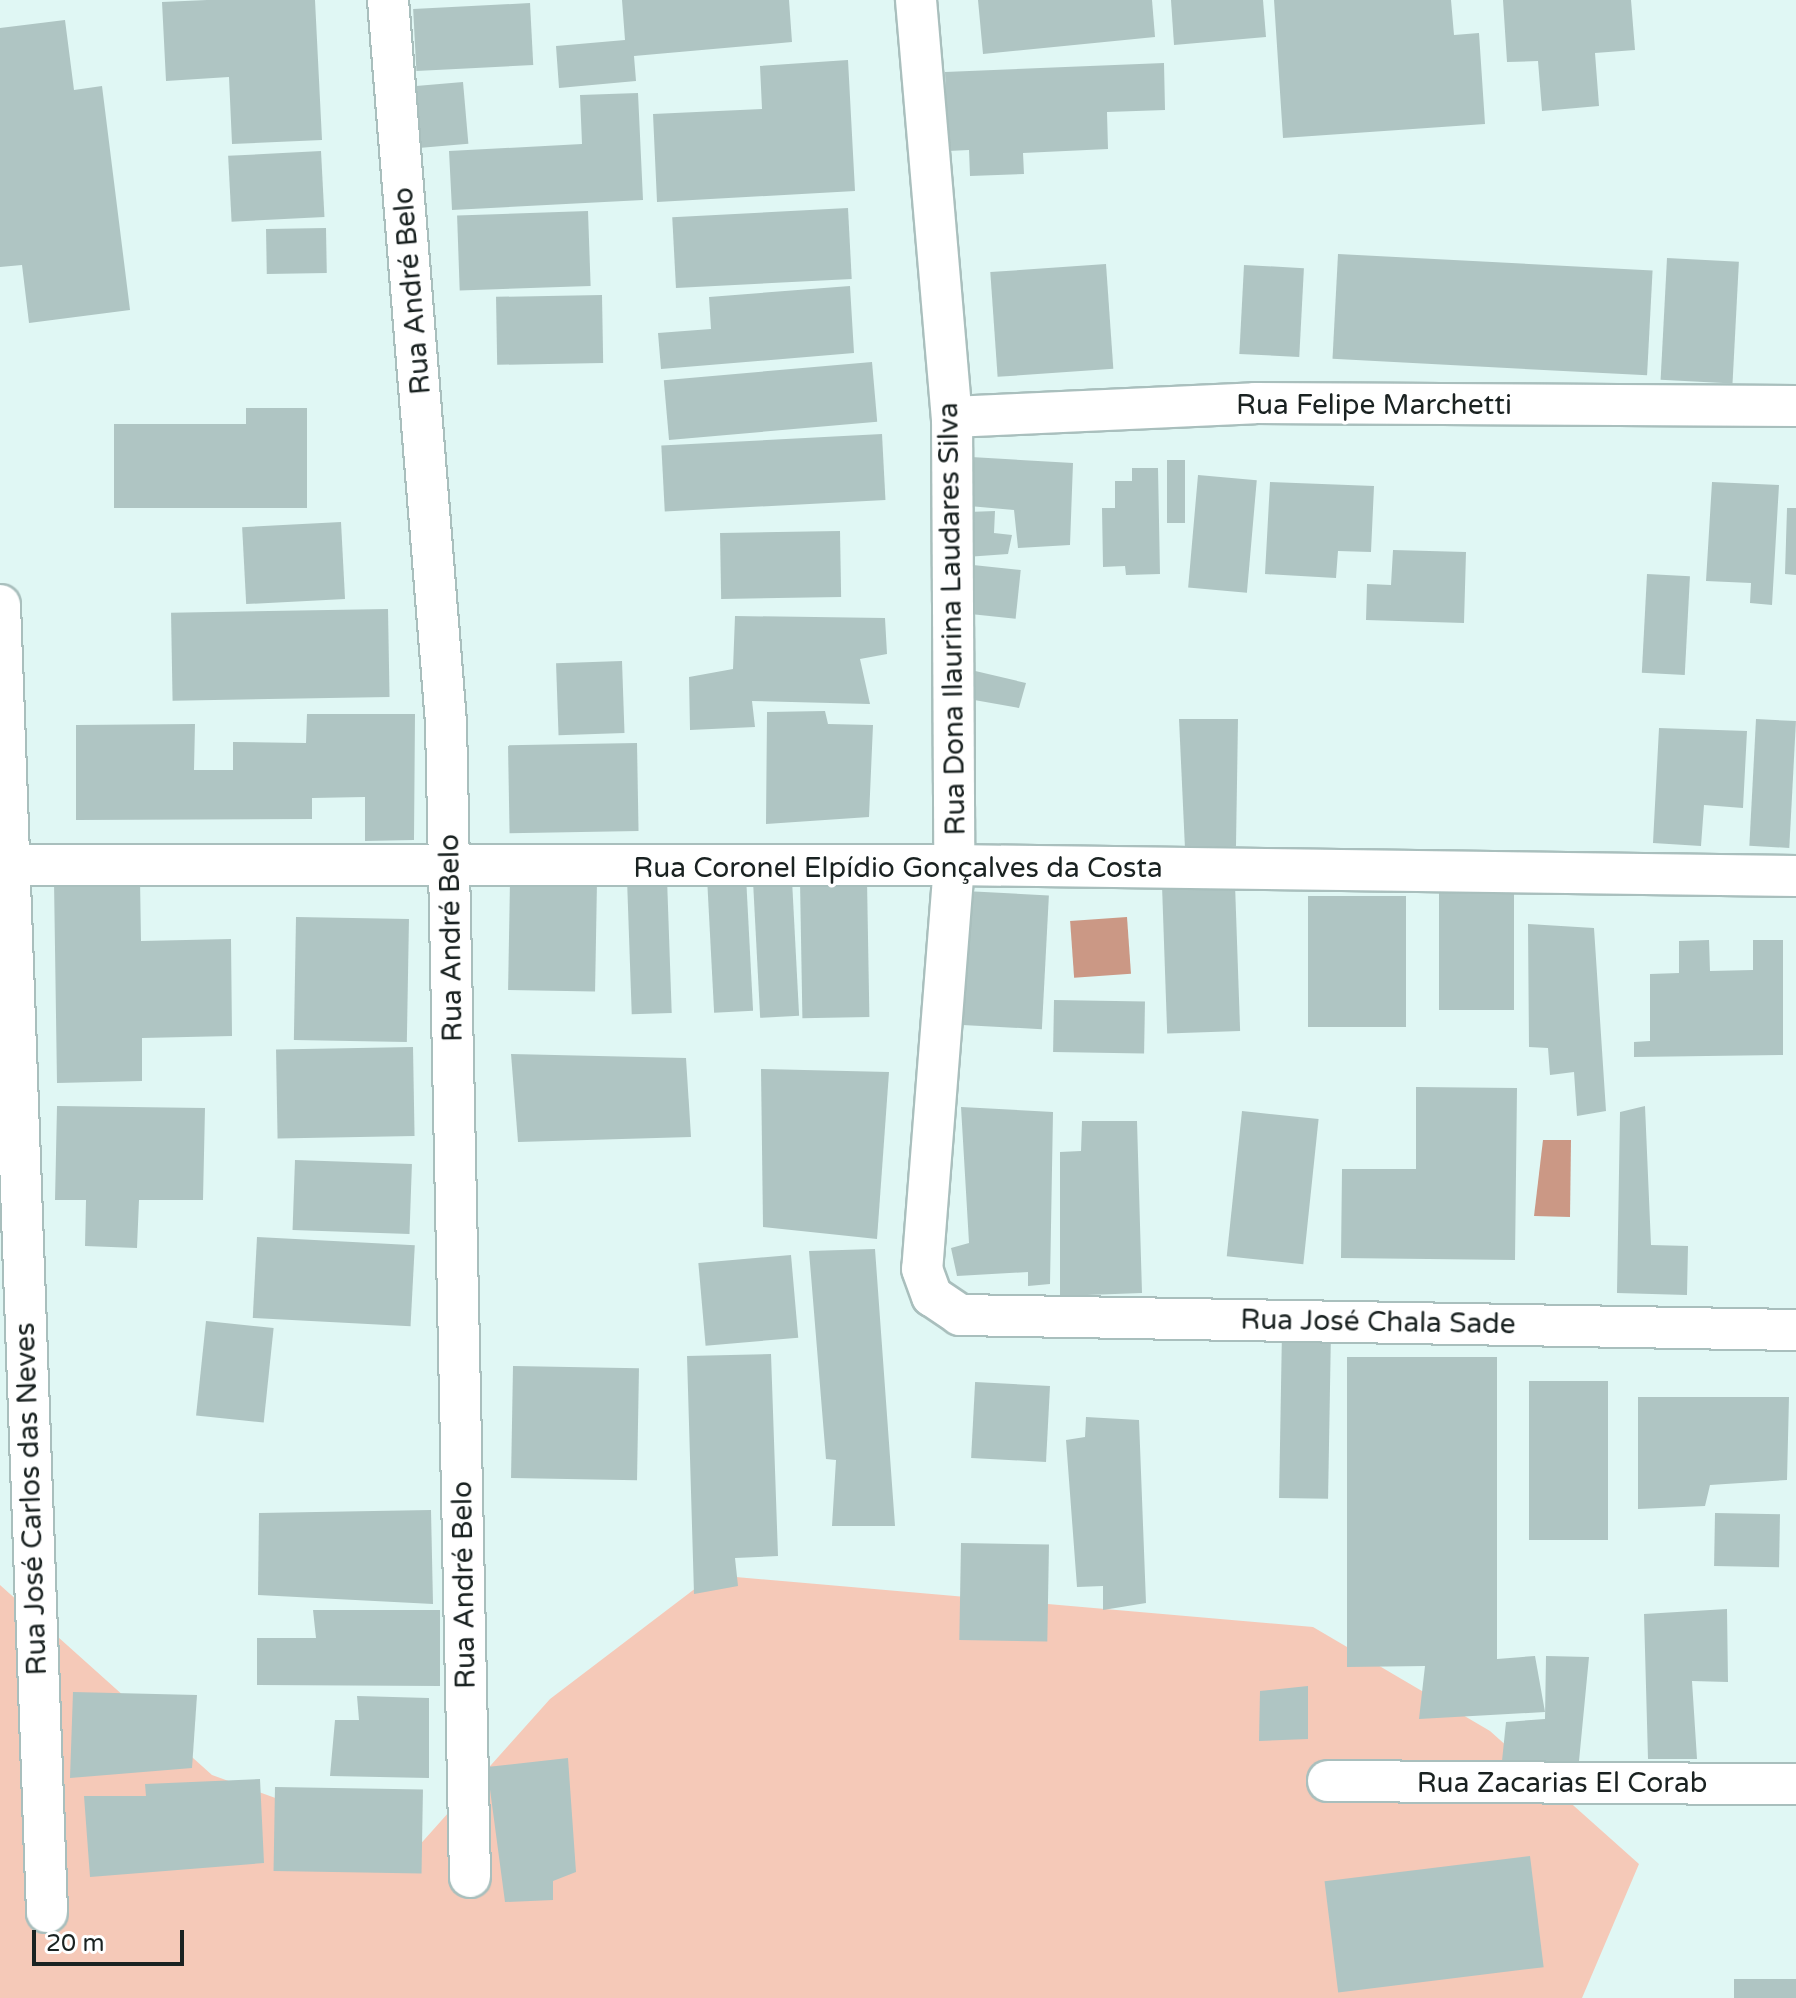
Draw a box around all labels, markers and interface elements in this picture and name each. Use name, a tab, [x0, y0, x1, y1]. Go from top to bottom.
street label: Rua André Belo	[386, 186, 438, 396]
street label: Rua Felipe Marchetti	[1236, 388, 1512, 422]
street label: Rua Dona Ilaurina Laudares Silva	[931, 402, 973, 836]
street label: Rua André Belo	[432, 834, 470, 1042]
street label: Rua Coronel Elpídio Gonçalves da Costa	[633, 851, 1163, 885]
street label: Rua José Chala Sade	[1240, 1303, 1516, 1341]
street label: Rua José Carlos das Neves	[8, 1322, 54, 1676]
street label: Rua André Belo	[445, 1481, 483, 1689]
street label: Rua Zacarias El Corab	[1417, 1766, 1707, 1800]
scale bar	[36, 1914, 188, 1964]
text: 20 m	[46, 1929, 104, 1958]

